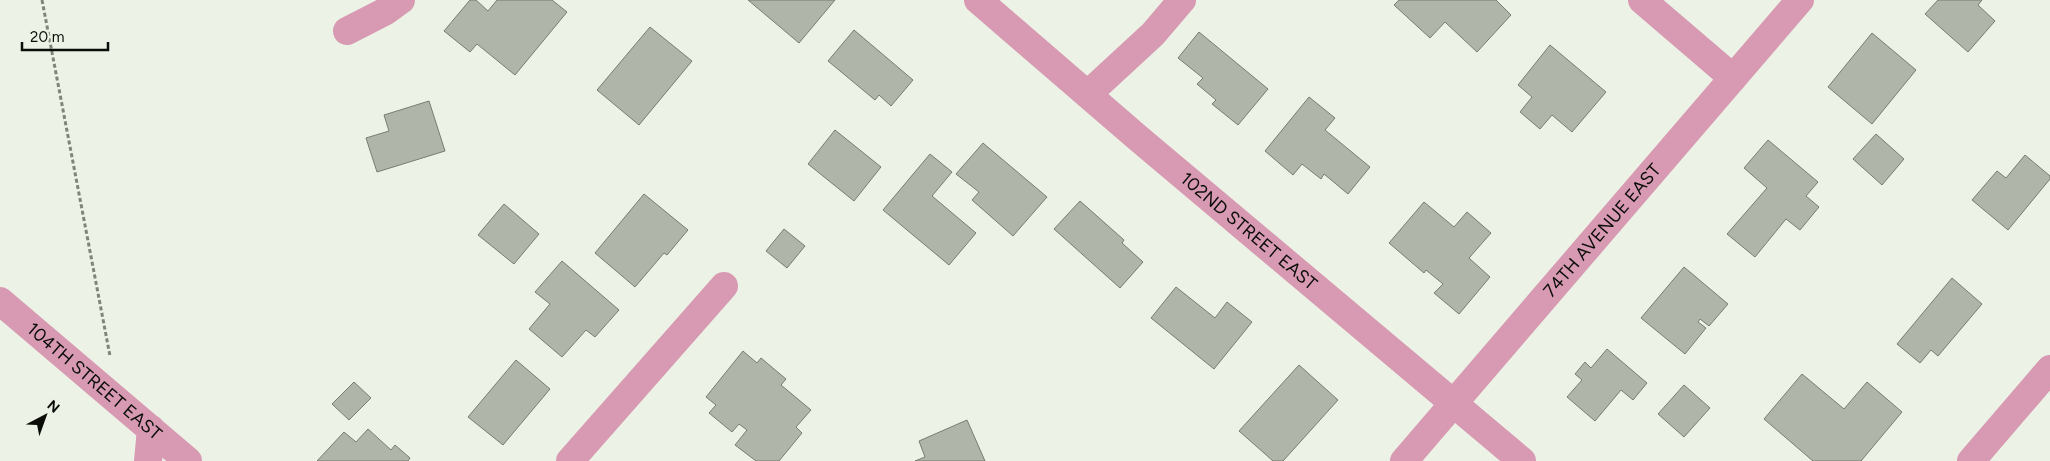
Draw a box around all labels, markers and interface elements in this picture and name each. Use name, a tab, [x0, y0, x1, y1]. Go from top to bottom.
scale bar	[22, 20, 109, 52]
text: 20 m	[30, 28, 64, 46]
street label: 74TH AVENUE EAST	[1539, 159, 1666, 302]
street label: 102ND STREET EAST	[1176, 167, 1322, 295]
street label: 104TH STREET EAST	[23, 318, 166, 445]
north arrow	[20, 391, 70, 441]
text: N	[44, 397, 63, 417]

